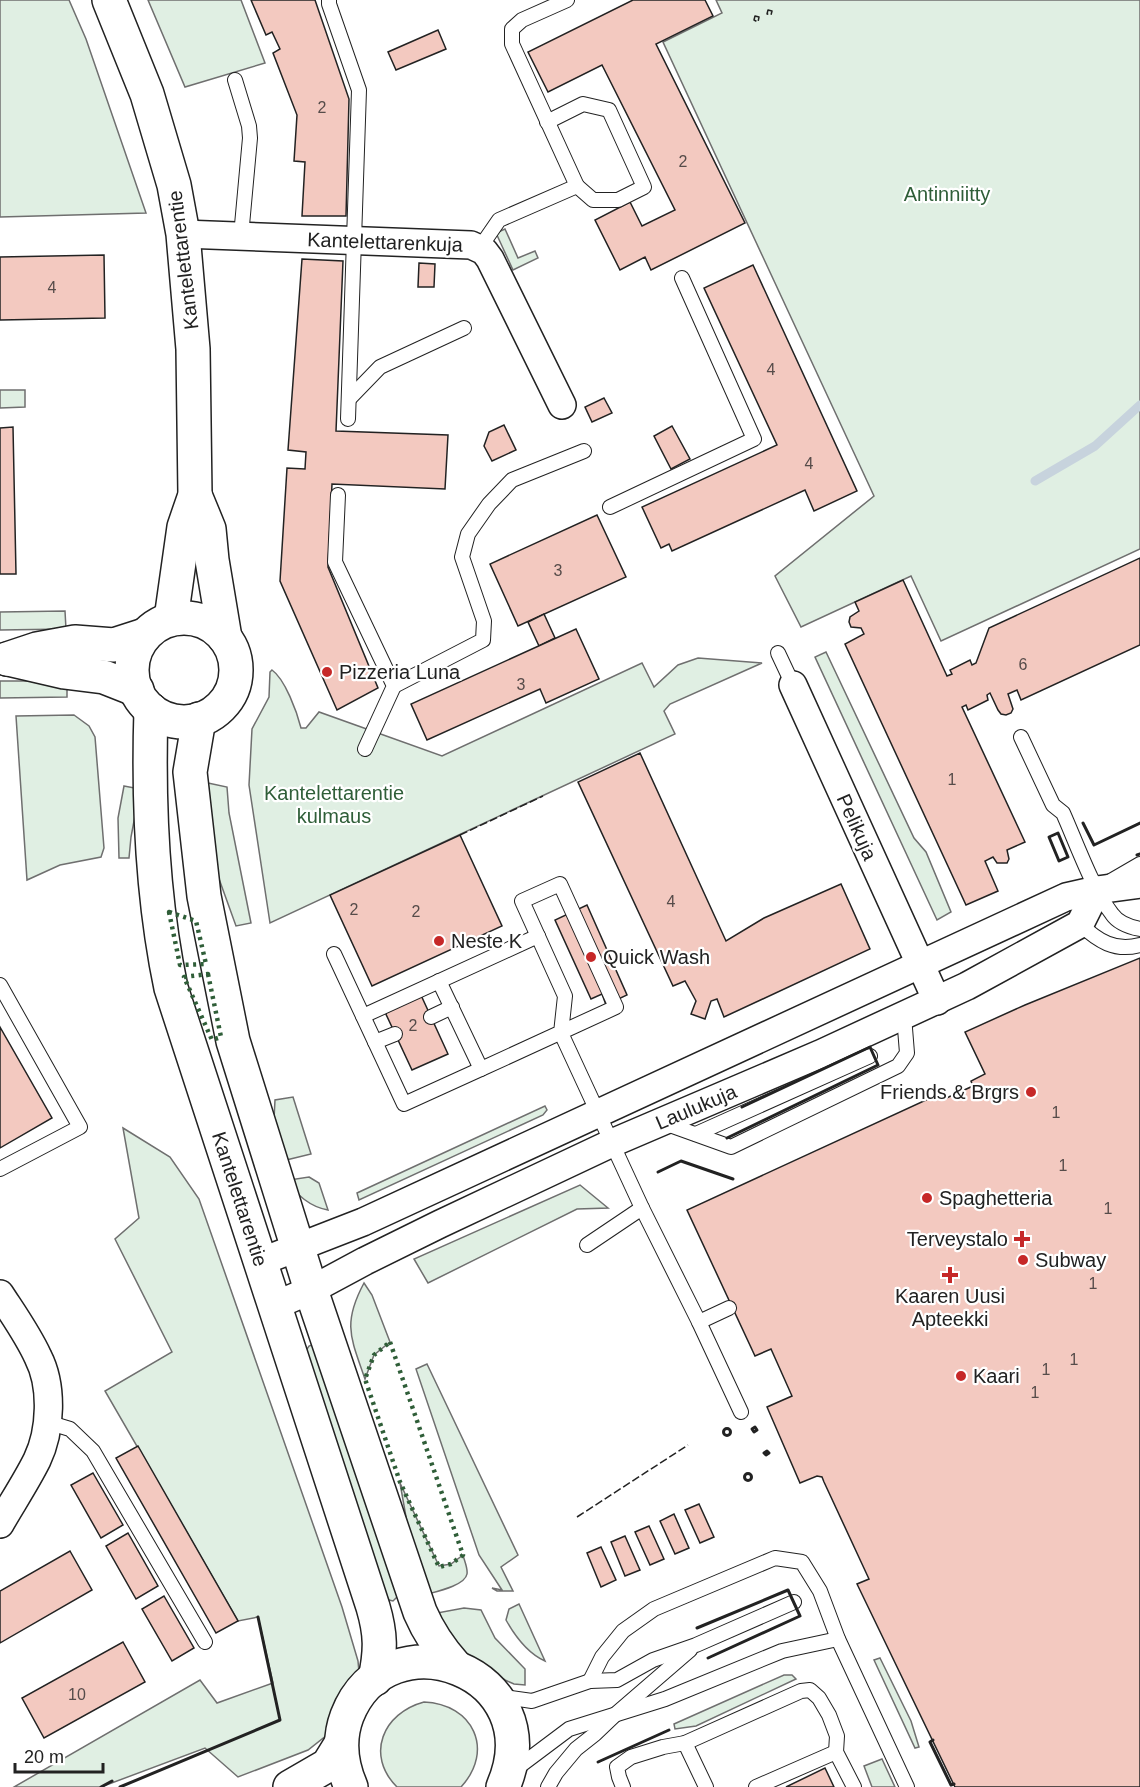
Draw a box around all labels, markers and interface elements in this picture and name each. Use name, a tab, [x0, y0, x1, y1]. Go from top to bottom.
house number: 2	[318, 99, 327, 116]
house number: 2	[679, 153, 688, 170]
park label: Antinniitty	[904, 183, 990, 205]
street label: Kantelettarentie	[164, 189, 202, 331]
street label: Kantelettarenkuja	[307, 228, 464, 256]
house number: 4	[48, 279, 57, 296]
house number: 4	[767, 361, 776, 378]
house number: 4	[805, 455, 814, 472]
house number: 3	[554, 562, 563, 579]
house number: 6	[1019, 656, 1028, 673]
place label: Pizzeria Luna	[339, 661, 461, 683]
marker: Pizzeria Luna	[320, 665, 334, 679]
house number: 3	[517, 676, 526, 693]
house number: 1	[948, 771, 957, 788]
park label: Kantelettarentie kulmaus	[264, 782, 404, 827]
street label: Pelikuja	[833, 791, 882, 864]
house number: 4	[667, 893, 676, 910]
house number: 2	[350, 901, 359, 918]
house number: 2	[412, 903, 421, 920]
place label: Neste K	[451, 930, 523, 952]
marker: Neste K	[432, 934, 446, 948]
place label: Quick Wash	[603, 946, 710, 968]
marker: Quick Wash	[584, 950, 598, 964]
house number: 2	[409, 1017, 418, 1034]
street label: Laulukuja	[652, 1080, 741, 1134]
place label: Friends & Brgrs	[880, 1081, 1019, 1103]
marker: Friends & Brgrs	[1024, 1085, 1038, 1099]
house number: 1	[1052, 1104, 1061, 1121]
street label: Kantelettarentie	[208, 1129, 272, 1269]
house number: 1	[1059, 1157, 1068, 1174]
place label: Spaghetteria	[939, 1187, 1053, 1209]
marker: Spaghetteria	[920, 1191, 934, 1205]
house number: 1	[1104, 1200, 1113, 1217]
place label: Terveystalo	[907, 1228, 1008, 1250]
marker: Terveystalo	[1013, 1230, 1031, 1248]
place label: Subway	[1035, 1249, 1106, 1271]
marker: Subway	[1016, 1253, 1030, 1267]
marker: Kaaren Uusi Apteekki	[943, 1268, 957, 1282]
house number: 1	[1089, 1275, 1098, 1292]
place label: Kaaren Uusi Apteekki	[895, 1285, 1005, 1330]
house number: 1	[1070, 1351, 1079, 1368]
house number: 1	[1042, 1361, 1051, 1378]
place label: Kaari	[973, 1365, 1020, 1387]
marker: Kaari	[954, 1369, 968, 1383]
house number: 1	[1031, 1384, 1040, 1401]
house number: 10	[68, 1686, 86, 1703]
scale bar	[15, 1736, 104, 1774]
text: 20 m	[24, 1747, 64, 1767]

